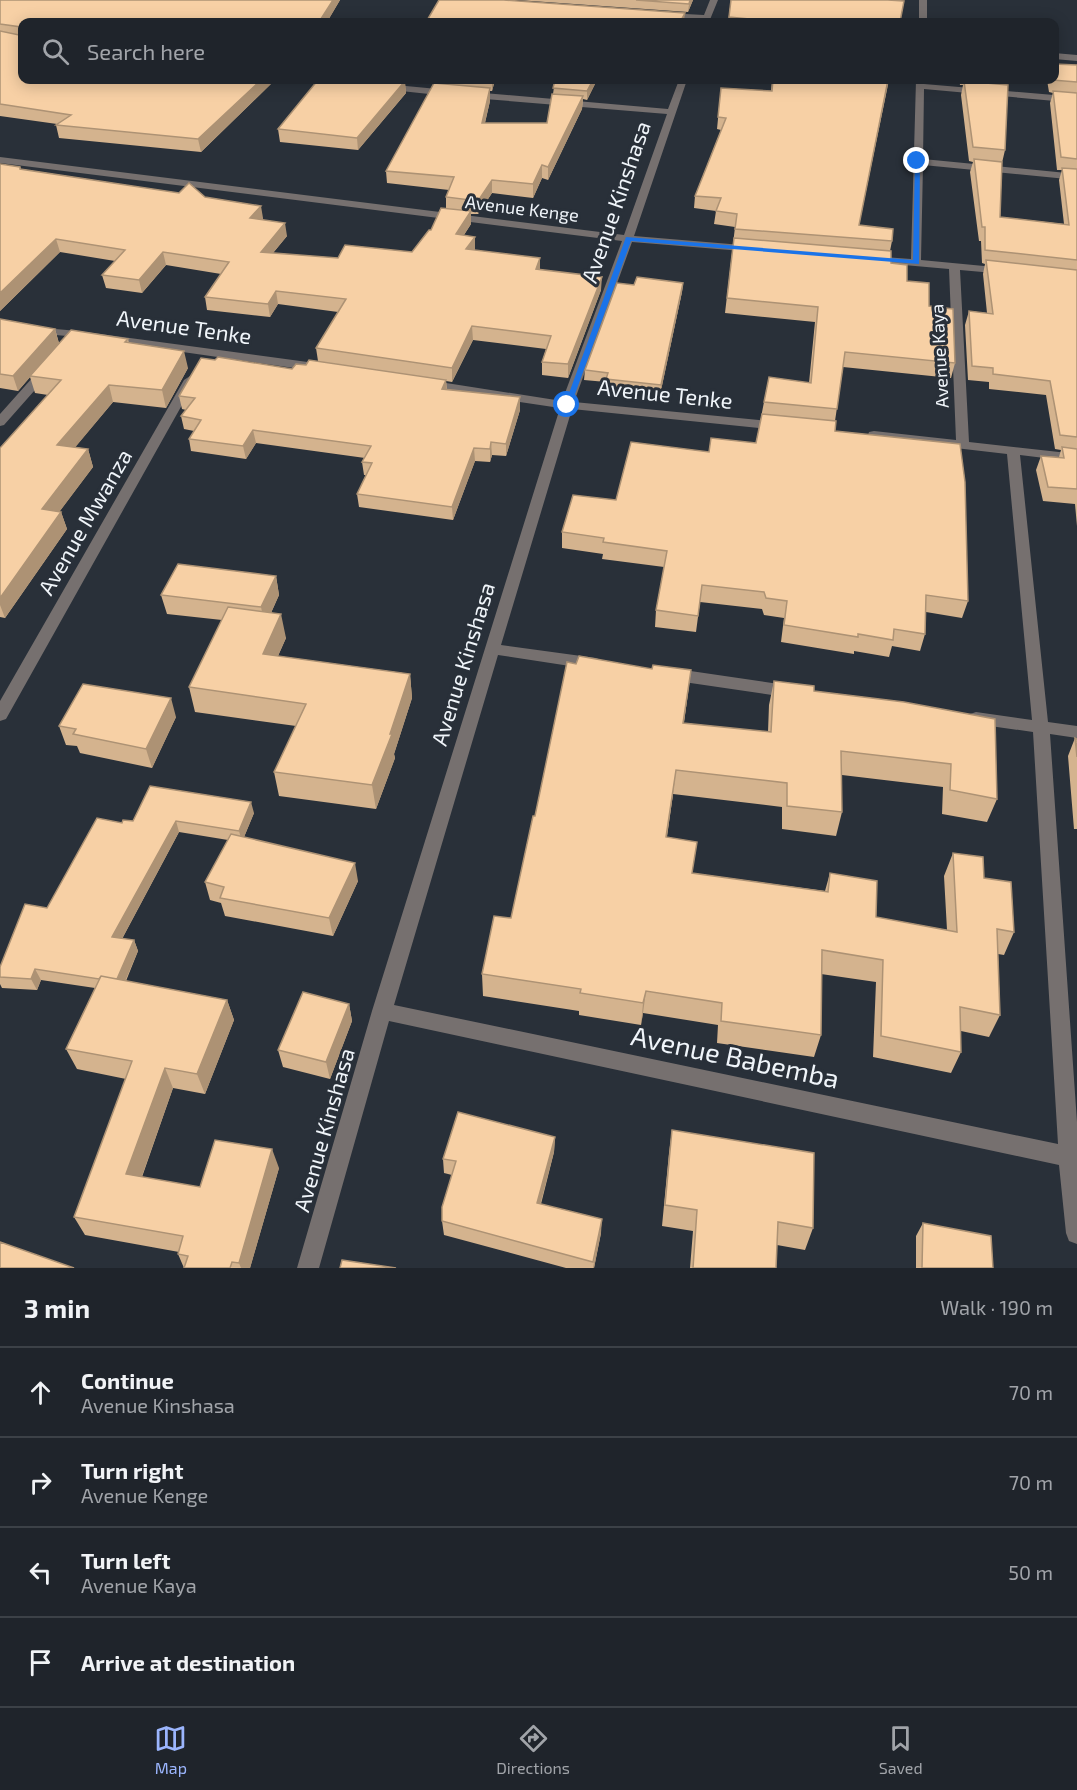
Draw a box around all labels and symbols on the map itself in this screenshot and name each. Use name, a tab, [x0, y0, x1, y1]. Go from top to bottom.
street label: Avenue Kinshasa	[575, 117, 655, 286]
route end	[903, 147, 929, 173]
street label: Avenue Kenge	[464, 190, 580, 226]
street label: Avenue Kaya	[925, 303, 953, 409]
street label: Avenue Tenke	[115, 304, 253, 348]
street label: Avenue Tenke	[596, 373, 734, 413]
route start	[553, 391, 579, 417]
street label: Avenue Mwanza	[32, 444, 136, 599]
street label: Avenue Kinshasa	[425, 579, 499, 748]
street label: Avenue Babemba	[628, 1018, 842, 1094]
street label: Avenue Kinshasa	[287, 1045, 359, 1215]

